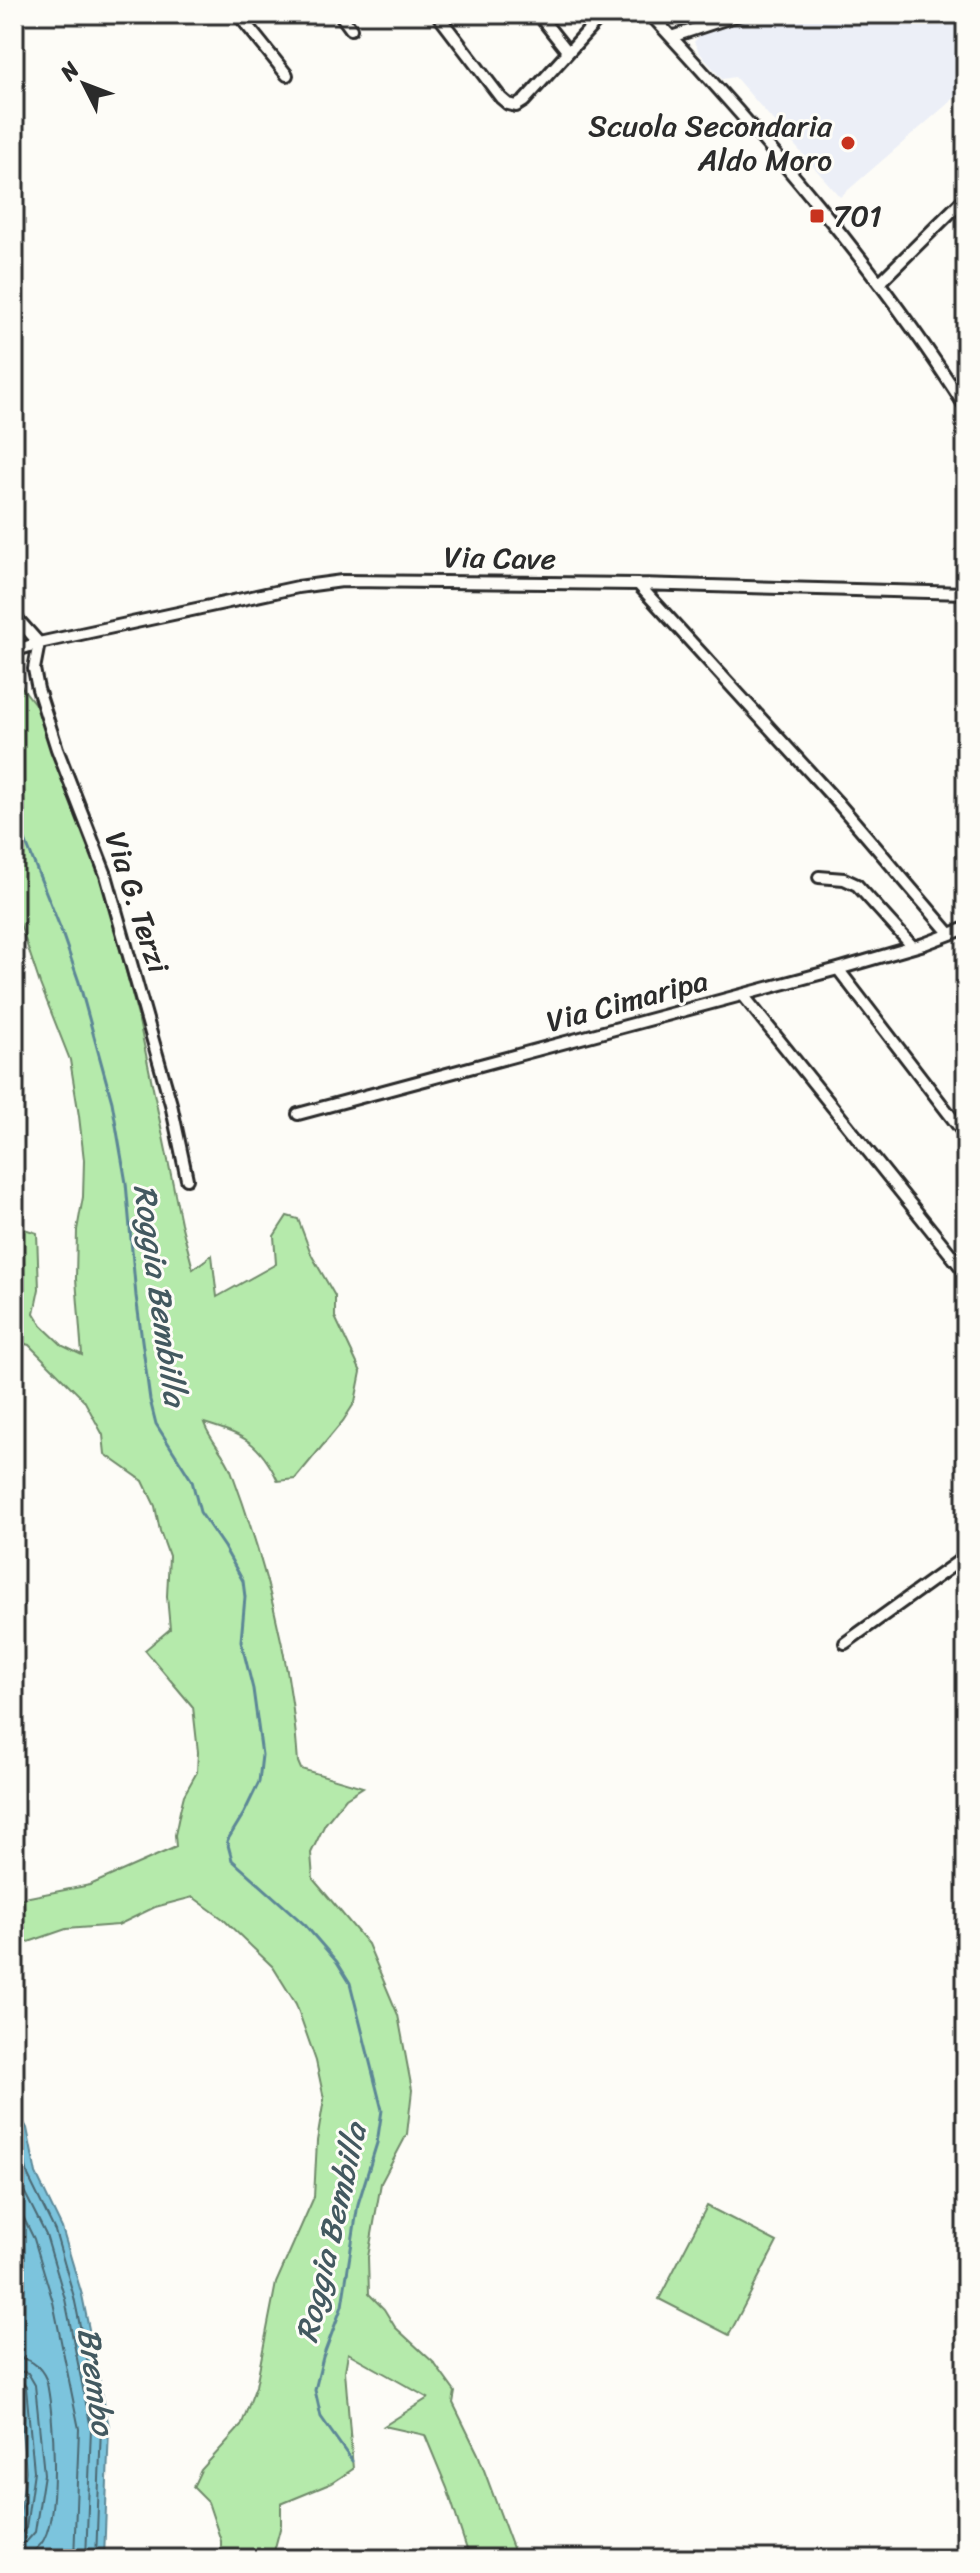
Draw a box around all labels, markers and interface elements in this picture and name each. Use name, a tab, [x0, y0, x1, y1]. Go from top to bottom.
north arrow	[44, 44, 124, 124]
text: N	[49, 52, 90, 90]
place label: Scuola Secondaria Aldo Moro	[588, 99, 833, 187]
marker: Scuola Secondaria Aldo Moro	[839, 134, 857, 152]
place label: 701	[833, 189, 882, 243]
marker: 701	[808, 207, 826, 225]
street label: Via Cave	[443, 530, 557, 586]
street label: Via G. Terzi	[89, 824, 186, 981]
street label: Via Cimaripa	[540, 953, 714, 1049]
water label: Roggia Bembilla	[116, 1181, 204, 1412]
water label: Roggia Bembilla	[278, 2115, 385, 2348]
water label: Brembo	[60, 2324, 132, 2440]

